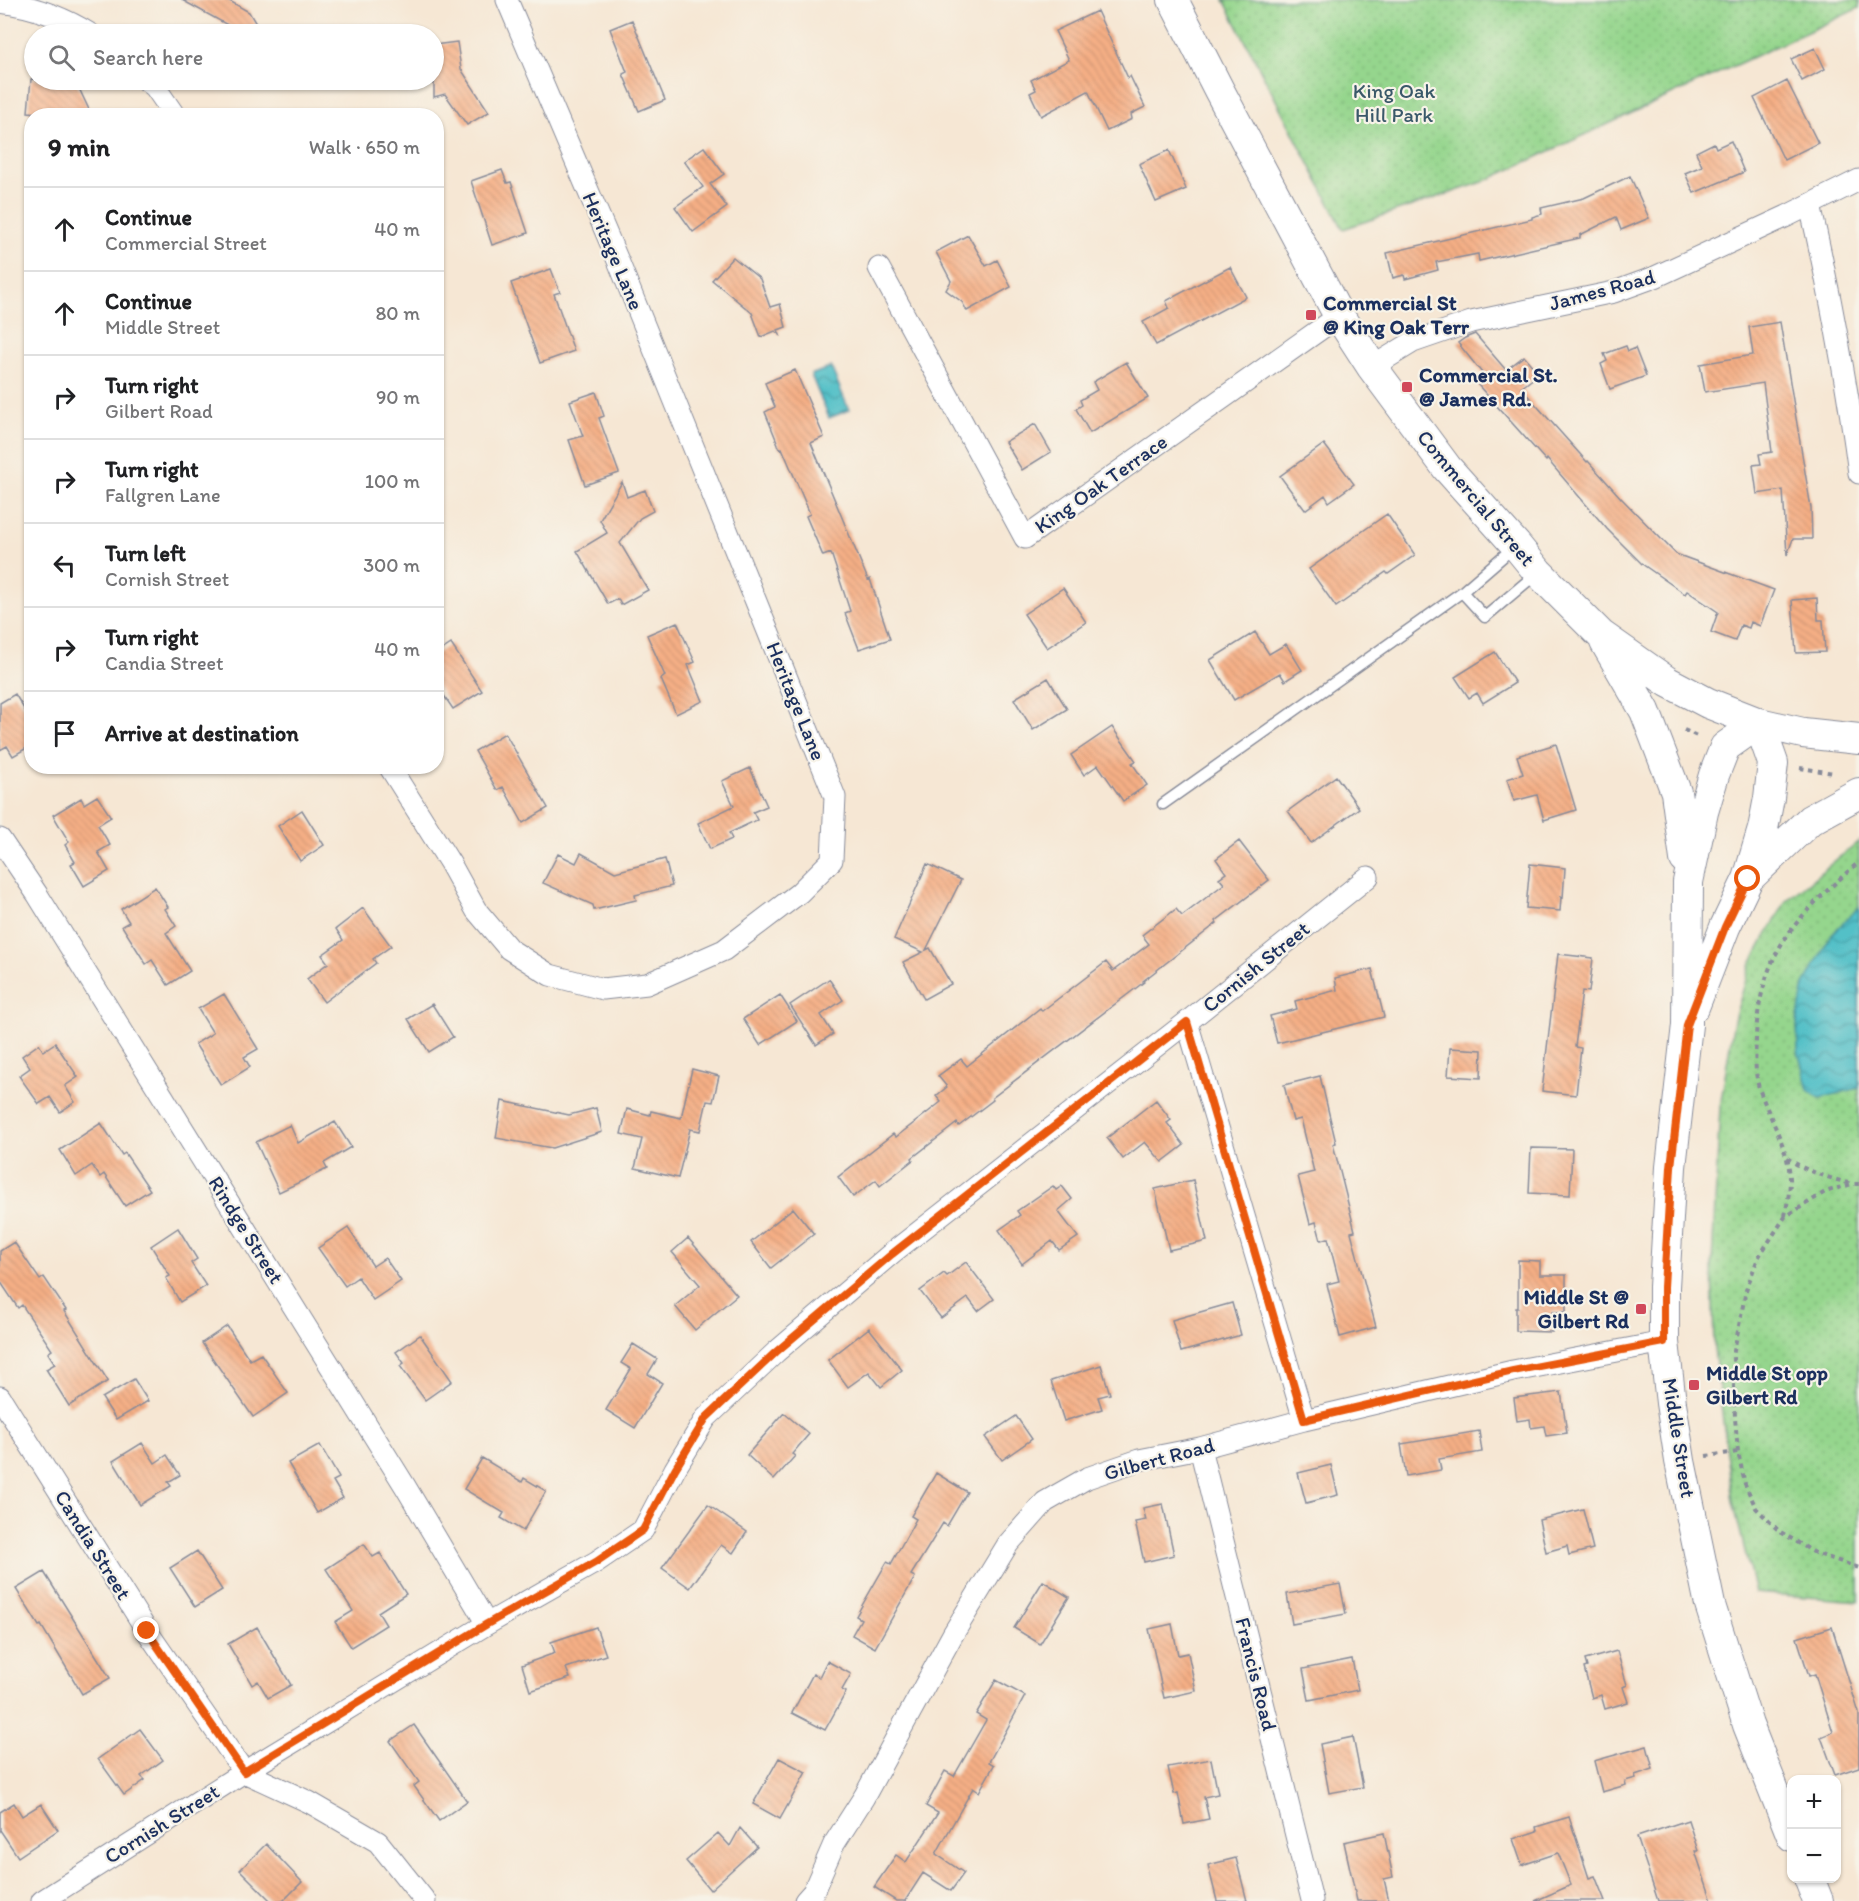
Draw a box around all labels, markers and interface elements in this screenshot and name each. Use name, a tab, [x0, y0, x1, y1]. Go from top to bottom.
search box	[24, 24, 444, 90]
icon: search	[45, 41, 78, 74]
text: Search here	[93, 44, 203, 71]
park label: King Oak Hill Park	[1353, 78, 1435, 127]
text: 9 min	[48, 131, 110, 163]
text: Walk · 650 m	[309, 135, 420, 159]
street label: Heritage Lane	[577, 188, 649, 313]
text: Continue	[105, 204, 192, 231]
icon: ahead	[48, 213, 81, 246]
text: 40 m	[374, 217, 420, 241]
text: Commercial Street	[105, 231, 267, 255]
street label: James Road	[1546, 263, 1658, 316]
text: Continue	[105, 288, 192, 315]
place label: Commercial St @ King Oak Terr	[1323, 290, 1470, 340]
icon: ahead	[48, 297, 81, 330]
text: 80 m	[375, 301, 420, 325]
marker: Commercial St @ King Oak Terr	[1304, 308, 1318, 322]
text: Middle Street	[105, 315, 220, 339]
place label: Commercial St. @ James Rd.	[1419, 362, 1558, 411]
text: Turn right	[105, 372, 199, 399]
marker: Commercial St. @ James Rd.	[1400, 380, 1414, 394]
icon: right	[48, 381, 81, 414]
text: 90 m	[376, 385, 420, 409]
text: Gilbert Road	[105, 399, 213, 423]
street label: Commercial Street	[1412, 425, 1541, 571]
street label: King Oak Terrace	[1030, 429, 1172, 539]
text: Turn right	[105, 456, 199, 483]
icon: right	[48, 465, 81, 498]
text: 100 m	[365, 469, 420, 493]
text: Fallgren Lane	[105, 483, 221, 507]
text: Turn left	[105, 540, 186, 567]
icon: left	[48, 549, 81, 582]
text: 300 m	[363, 553, 420, 577]
text: Cornish Street	[105, 567, 229, 591]
text: Turn right	[105, 624, 199, 651]
icon: right	[48, 633, 81, 666]
text: 40 m	[374, 637, 420, 661]
street label: Heritage Lane	[761, 638, 832, 764]
text: Candia Street	[105, 651, 224, 675]
icon: arrive	[48, 717, 81, 750]
text: Arrive at destination	[105, 720, 299, 747]
route start	[1734, 865, 1760, 891]
street label: Cornish Street	[1197, 916, 1314, 1017]
street label: Rindge Street	[203, 1171, 289, 1288]
place label: Middle St @ Gilbert Rd	[1523, 1284, 1630, 1333]
marker: Middle St @ Gilbert Rd	[1634, 1302, 1648, 1316]
place label: Middle St opp Gilbert Rd	[1706, 1360, 1828, 1409]
street label: Middle Street	[1658, 1376, 1701, 1500]
marker: Middle St opp Gilbert Rd	[1687, 1378, 1701, 1392]
street label: Gilbert Road	[1101, 1432, 1217, 1485]
street label: Candia Street	[50, 1485, 137, 1604]
street label: Francis Road	[1230, 1615, 1283, 1733]
route end	[133, 1617, 159, 1643]
map controls	[1787, 1775, 1841, 1883]
button: +	[1787, 1775, 1841, 1829]
street label: Cornish Street	[100, 1778, 224, 1869]
button: −	[1787, 1829, 1841, 1883]

